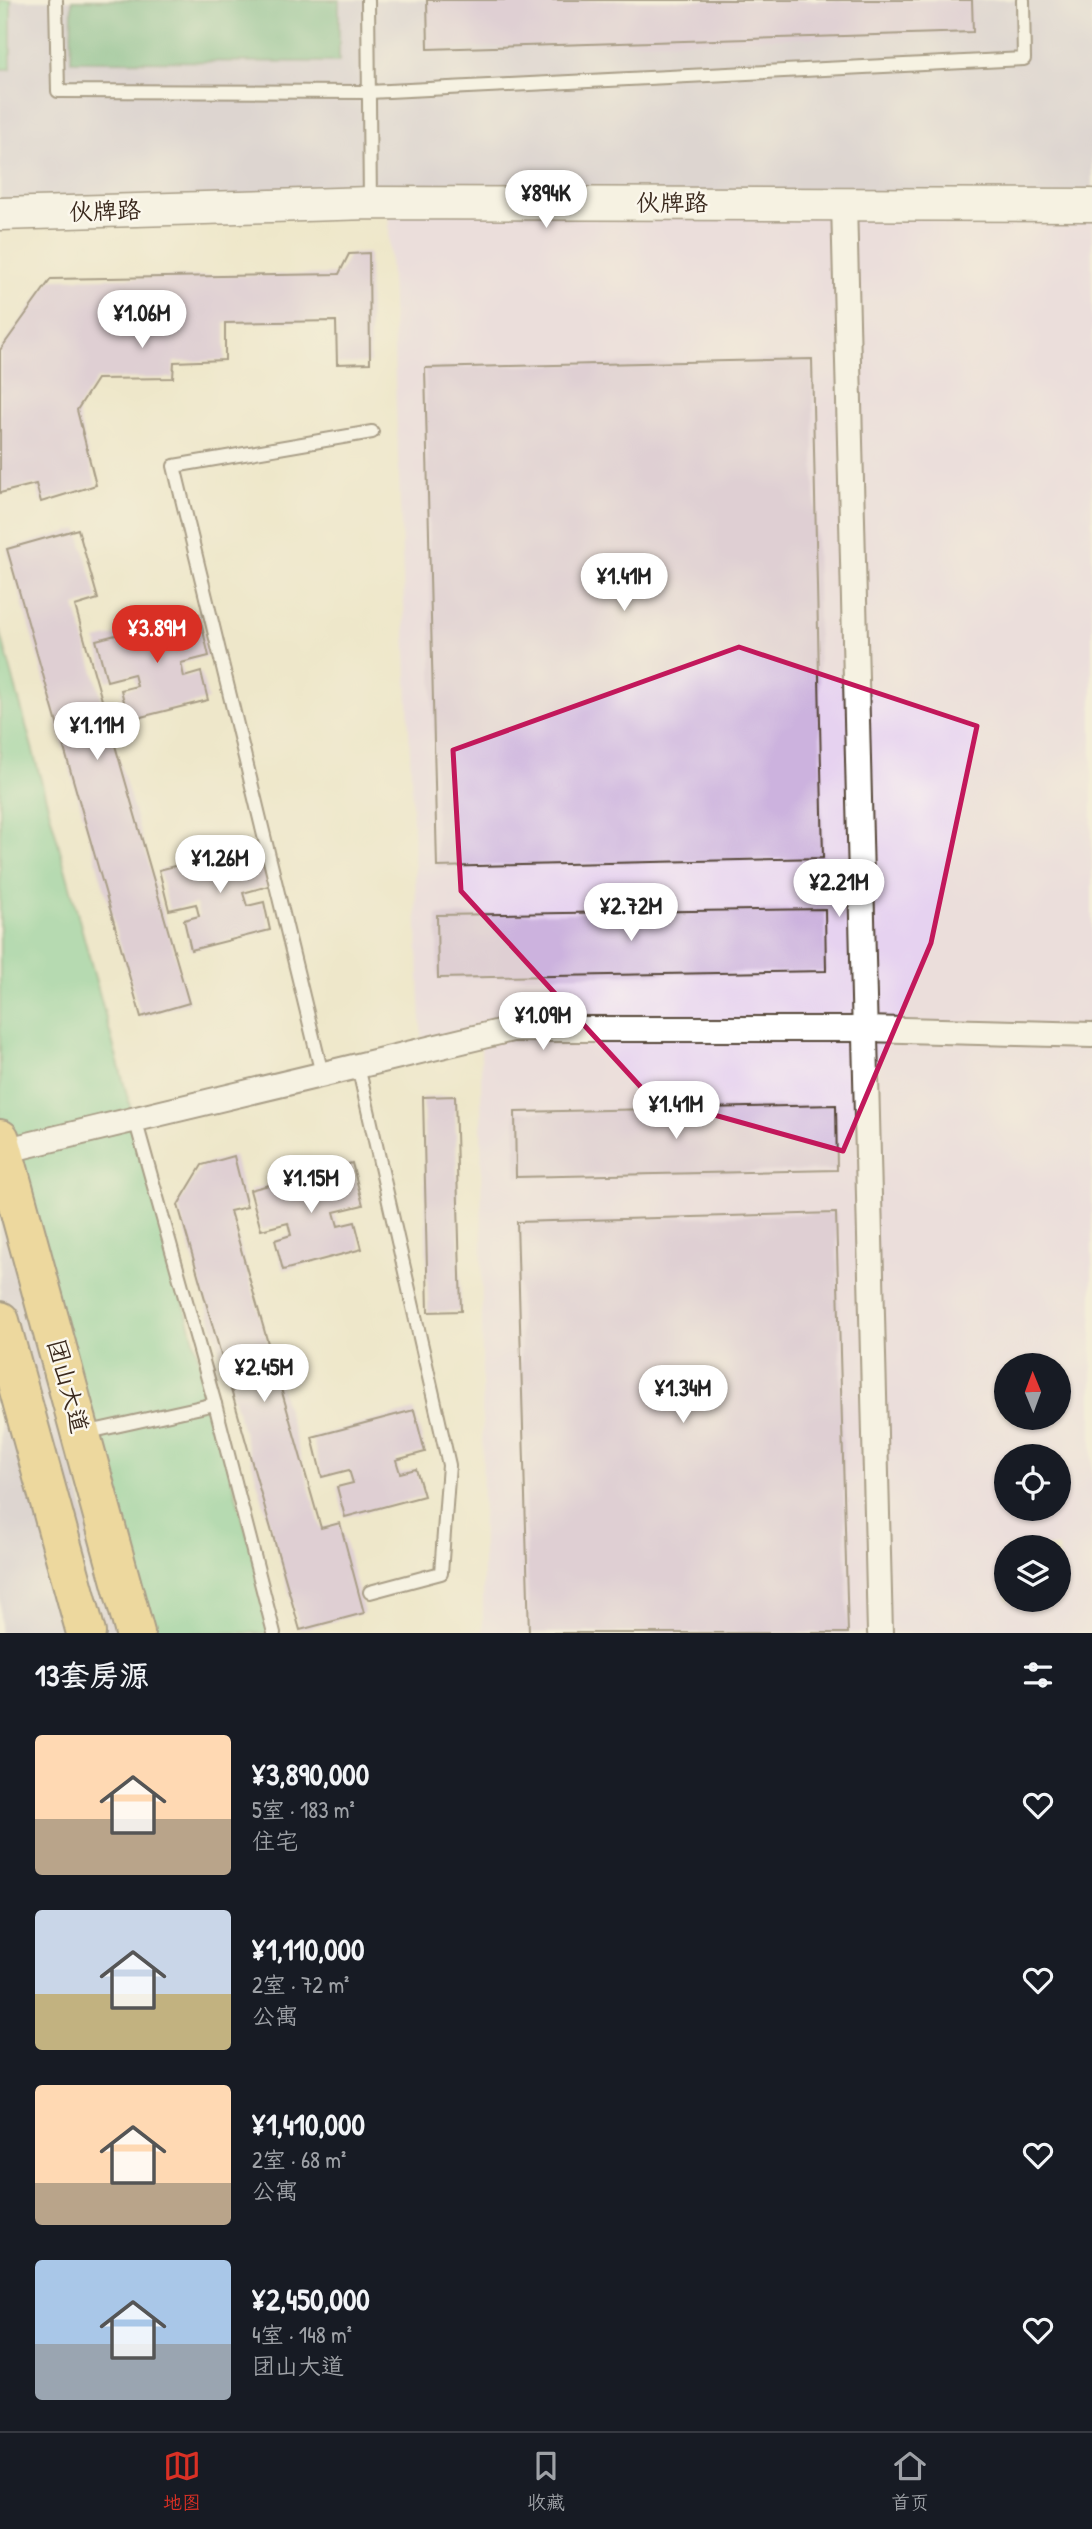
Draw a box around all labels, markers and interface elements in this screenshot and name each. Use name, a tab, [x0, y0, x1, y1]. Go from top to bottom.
pin: ¥894K	[497, 170, 595, 230]
text: ¥894K	[521, 177, 571, 208]
street label: 伙牌路	[636, 186, 708, 218]
street label: 伙牌路	[68, 193, 142, 227]
pin: ¥1.06M	[85, 290, 199, 350]
text: ¥1.06M	[113, 297, 171, 328]
pin: ¥1.41M	[567, 554, 681, 613]
text: ¥1.41M	[597, 560, 651, 591]
pin: ¥3.89M	[100, 606, 214, 665]
text: ¥3.89M	[128, 612, 186, 643]
pin: ¥1.11M	[40, 702, 154, 762]
text: ¥1.11M	[70, 709, 124, 740]
pin: ¥1.26M	[163, 836, 277, 895]
text: ¥1.26M	[191, 842, 249, 873]
pin: ¥2.21M	[782, 860, 896, 919]
text: ¥2.21M	[809, 866, 869, 897]
pin: ¥2.72M	[574, 884, 688, 943]
text: ¥2.72M	[600, 890, 662, 921]
pin: ¥1.09M	[486, 992, 600, 1052]
text: ¥1.09M	[515, 999, 571, 1030]
pin: ¥1.41M	[619, 1082, 733, 1141]
text: ¥1.41M	[649, 1088, 703, 1119]
pin: ¥1.15M	[254, 1156, 368, 1215]
text: ¥1.15M	[283, 1162, 339, 1193]
street label: 团山大道	[41, 1335, 97, 1436]
pin: ¥2.45M	[207, 1344, 321, 1404]
text: ¥2.45M	[235, 1351, 293, 1382]
north arrow	[994, 1353, 1071, 1430]
map controls	[994, 1353, 1071, 1612]
pin: ¥1.34M	[626, 1366, 740, 1425]
text: ¥1.34M	[655, 1372, 711, 1403]
button: locate	[994, 1444, 1071, 1521]
button: layers	[994, 1535, 1071, 1612]
text: 13套房源	[35, 1655, 149, 1695]
icon: filters	[1019, 1656, 1057, 1694]
text: ¥3,890,000	[252, 1754, 369, 1794]
icon: home	[91, 1763, 175, 1847]
icon: heart	[1019, 1786, 1057, 1824]
text: 5室 · 183 m²	[252, 1794, 355, 1825]
text: 住宅	[252, 1825, 298, 1856]
text: ¥1,110,000	[252, 1929, 364, 1969]
icon: home	[91, 1938, 175, 2022]
icon: heart	[1019, 1961, 1057, 1999]
text: 2室 · 72 m²	[252, 1969, 349, 2000]
text: 公寓	[252, 2000, 298, 2031]
text: ¥1,410,000	[252, 2104, 365, 2144]
icon: home	[91, 2113, 175, 2197]
icon: heart	[1019, 2136, 1057, 2174]
text: 2室 · 68 m²	[252, 2144, 346, 2175]
text: 公寓	[252, 2175, 298, 2206]
text: ¥2,450,000	[252, 2279, 370, 2319]
icon: home	[91, 2288, 175, 2372]
icon: heart	[1019, 2311, 1057, 2349]
text: 4室 · 148 m²	[252, 2319, 352, 2350]
text: 团山大道	[252, 2350, 344, 2381]
tab: 地图	[163, 2447, 201, 2515]
tab: 收藏	[527, 2447, 565, 2515]
tab: 首页	[891, 2447, 929, 2515]

